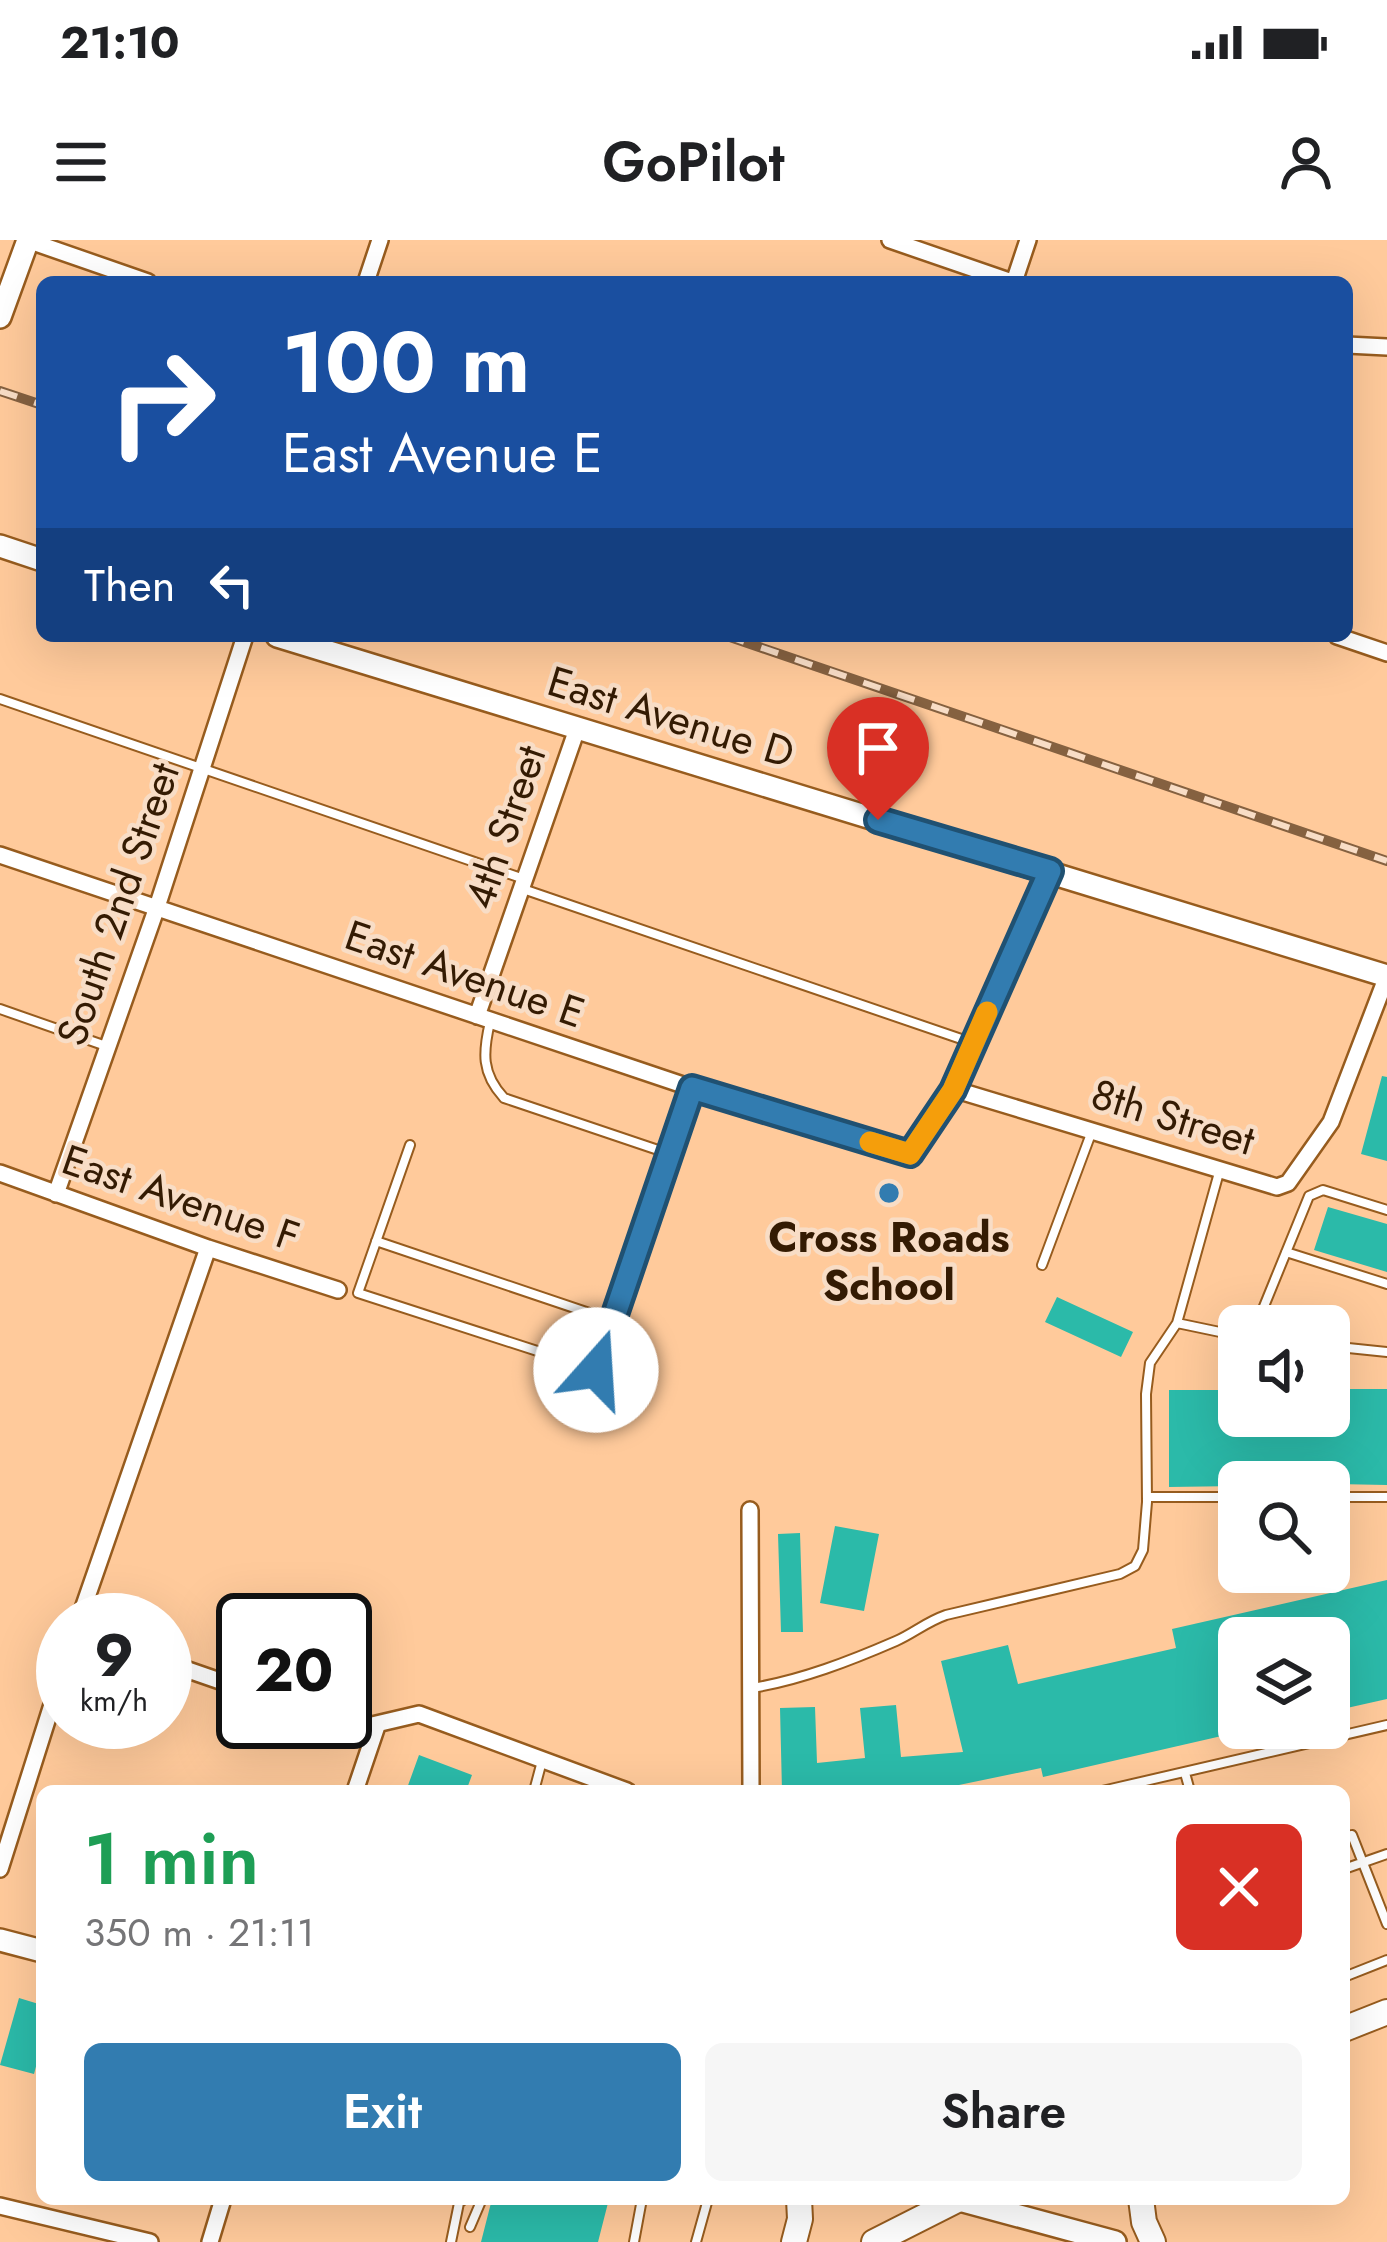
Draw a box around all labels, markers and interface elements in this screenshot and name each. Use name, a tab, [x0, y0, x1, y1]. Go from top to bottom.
text: 21:10	[60, 10, 180, 75]
text: GoPilot	[602, 123, 785, 201]
icon: menu	[48, 129, 114, 195]
icon: person	[1273, 129, 1339, 195]
text: 100 m	[282, 302, 530, 424]
icon: right	[84, 324, 240, 480]
text: East Avenue E	[282, 414, 603, 492]
icon: left	[199, 552, 265, 618]
text: Then	[84, 553, 175, 618]
street label: East Avenue D	[540, 651, 802, 783]
pin	[827, 697, 929, 820]
icon: arrive	[845, 715, 911, 781]
street label: 4th Street	[449, 737, 561, 917]
street label: South 2nd Street	[41, 754, 195, 1054]
street label: East Avenue E	[337, 905, 593, 1043]
street label: 8th Street	[1084, 1063, 1262, 1171]
street label: East Avenue F	[54, 1129, 308, 1267]
marker: Cross Roads School	[876, 1180, 902, 1206]
place label: Cross Roads School	[768, 1207, 1010, 1316]
map controls	[1218, 1305, 1350, 1749]
button: sound	[1218, 1305, 1350, 1437]
position arrow	[533, 1307, 659, 1433]
button: search	[1218, 1461, 1350, 1593]
speed limit sign: 20	[216, 1593, 372, 1749]
text: 9	[94, 1612, 134, 1699]
button: layers	[1218, 1617, 1350, 1749]
text: km/h	[80, 1679, 148, 1722]
text: 1 min	[84, 1807, 259, 1911]
button: close	[1176, 1824, 1302, 1950]
text: 350 m · 21:11	[84, 1904, 314, 1961]
button: Exit	[84, 2043, 681, 2181]
button: Share	[705, 2043, 1302, 2181]

